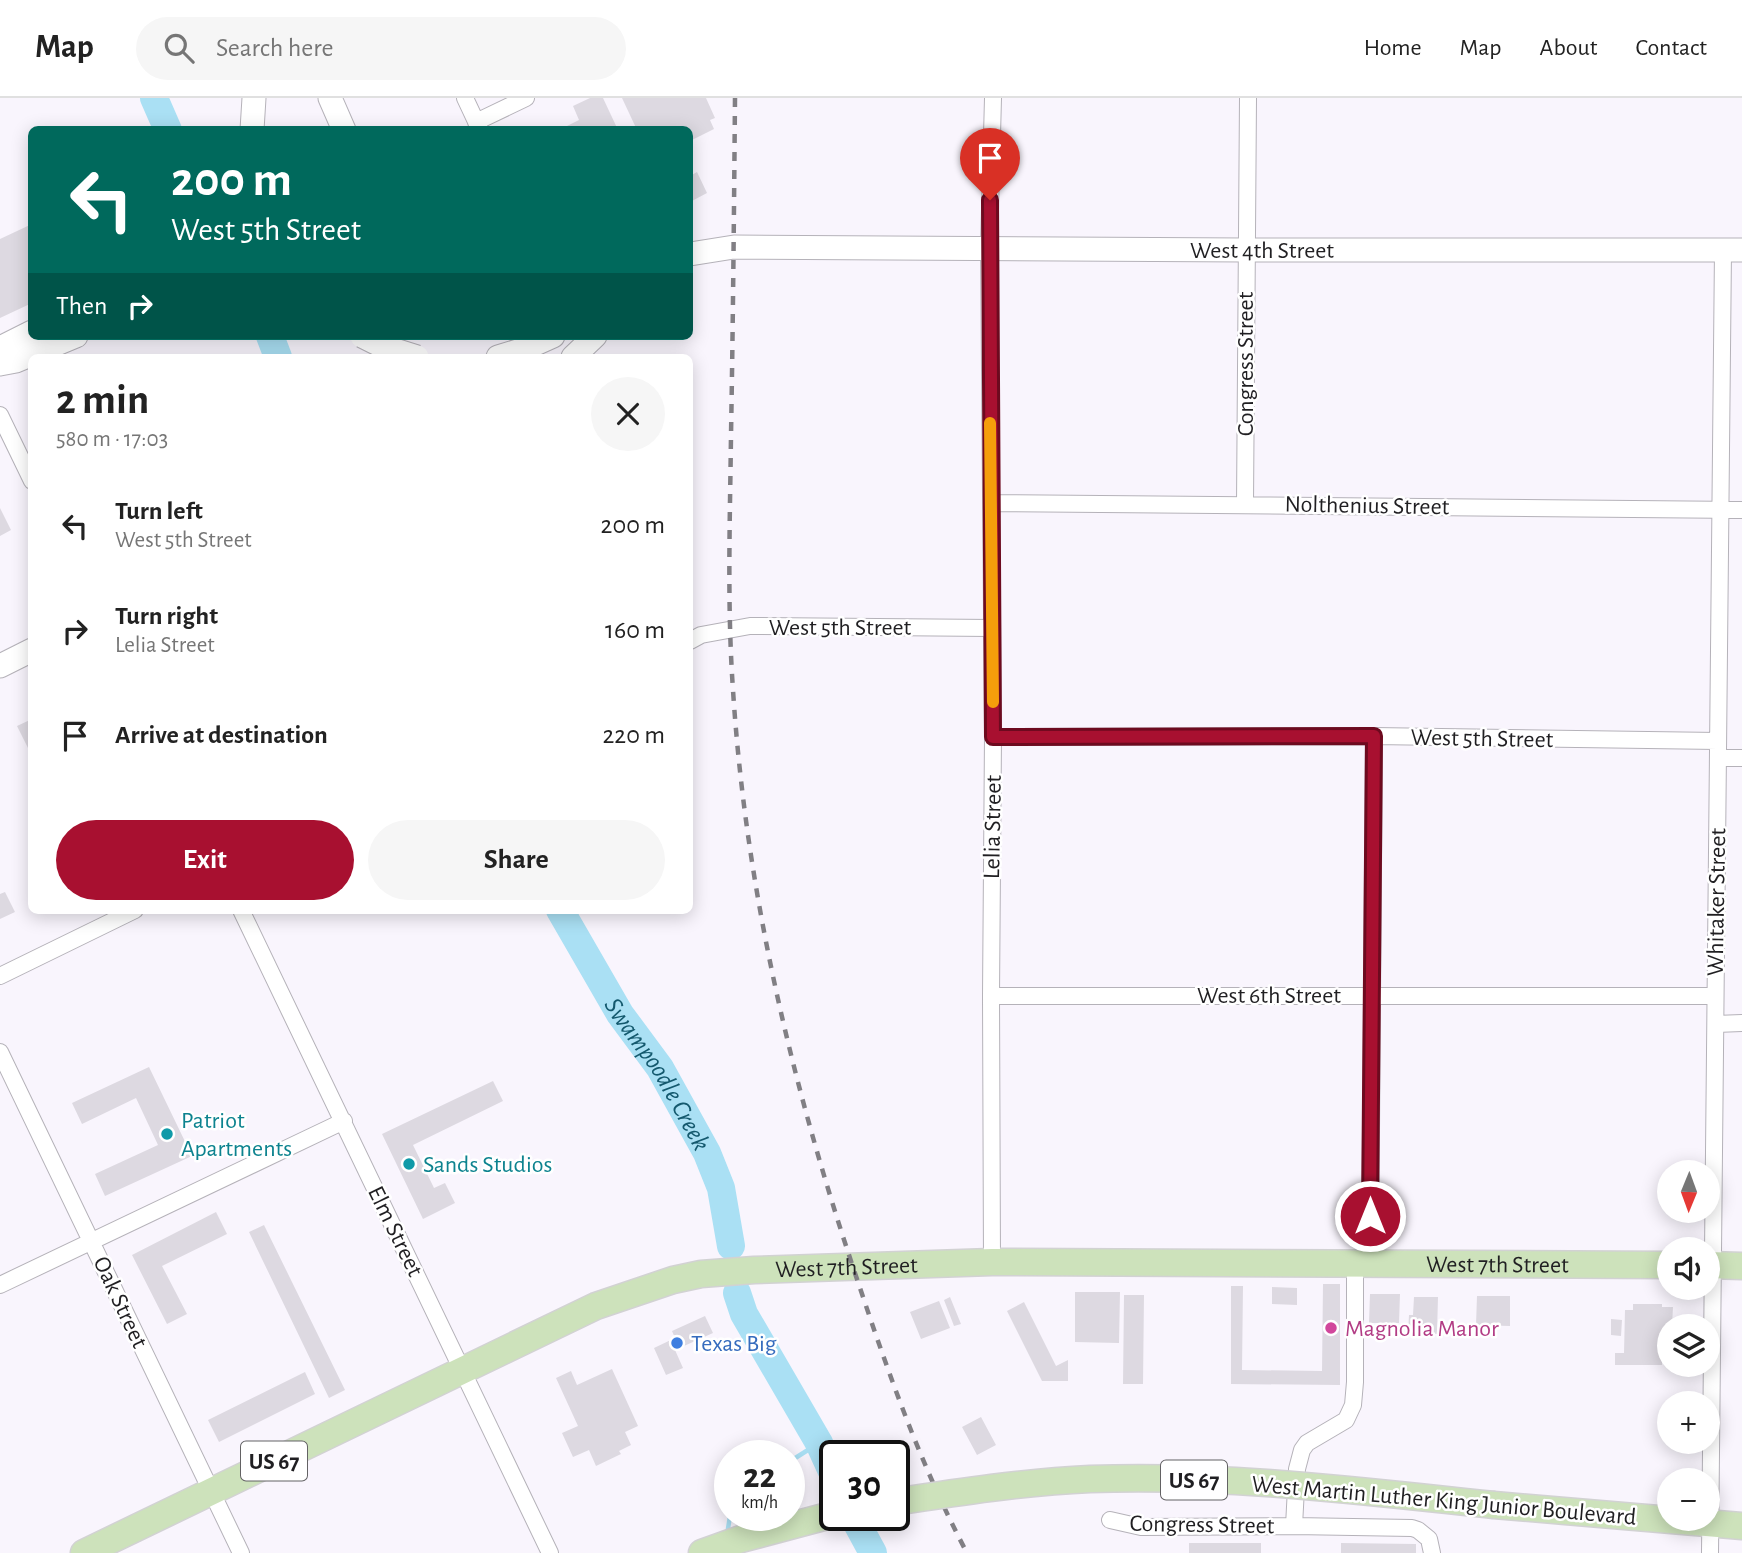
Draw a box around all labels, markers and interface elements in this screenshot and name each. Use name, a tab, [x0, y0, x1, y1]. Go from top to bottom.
search box	[136, 17, 626, 80]
icon: search	[160, 29, 198, 67]
text: Map	[35, 31, 94, 64]
text: Search here	[216, 35, 334, 61]
text: Home	[1364, 36, 1422, 60]
text: Map	[1460, 36, 1502, 60]
text: About	[1540, 36, 1597, 60]
text: Contact	[1635, 36, 1707, 60]
pin	[960, 128, 1020, 200]
icon: arrive	[971, 139, 1009, 177]
icon: left	[56, 154, 147, 245]
text: 200 m	[171, 156, 292, 205]
text: West 5th Street	[171, 214, 361, 246]
street label: West 4th Street	[1190, 239, 1334, 263]
icon: right	[121, 287, 159, 325]
street label: Congress Street	[1234, 291, 1258, 436]
text: Then	[56, 293, 107, 319]
button: close	[591, 377, 665, 451]
text: 2 min	[56, 379, 149, 421]
text: 580 m · 17:03	[56, 428, 168, 451]
street label: Nolthenius Street	[1284, 493, 1450, 519]
text: Turn left	[115, 498, 203, 524]
icon: left	[56, 507, 94, 545]
text: 200 m	[601, 512, 665, 538]
text: West 5th Street	[115, 529, 252, 552]
text: Turn right	[115, 603, 218, 629]
icon: right	[56, 612, 94, 650]
street label: West 5th Street	[769, 616, 912, 640]
text: 160 m	[605, 617, 665, 643]
text: Lelia Street	[115, 634, 215, 657]
icon: arrive	[56, 717, 94, 755]
text: Arrive at destination	[115, 722, 328, 748]
text: 220 m	[603, 722, 665, 748]
street label: West 5th Street	[1411, 726, 1554, 752]
street label: Lelia Street	[980, 774, 1006, 879]
button: Exit	[56, 820, 354, 900]
button: Share	[368, 820, 665, 900]
street label: Whitaker Street	[1704, 827, 1730, 976]
street label: West 6th Street	[1197, 984, 1341, 1008]
water label: Swampoodle Creek	[599, 993, 715, 1155]
place label: Patriot Apartments	[181, 1109, 292, 1161]
marker: Patriot Apartments	[159, 1126, 175, 1142]
place label: Sands Studios	[423, 1153, 552, 1177]
marker: Sands Studios	[401, 1156, 417, 1172]
north arrow	[1657, 1160, 1720, 1223]
map controls	[1657, 1160, 1720, 1531]
position arrow	[1333, 1179, 1407, 1253]
street label: Elm Street	[363, 1183, 427, 1281]
button: sound	[1657, 1237, 1720, 1300]
street label: Oak Street	[89, 1253, 152, 1352]
street label: West 7th Street	[775, 1253, 918, 1282]
street label: West 7th Street	[1426, 1253, 1569, 1278]
button: layers	[1657, 1314, 1720, 1377]
place label: Magnolia Manor	[1345, 1317, 1499, 1341]
marker: Magnolia Manor	[1323, 1320, 1339, 1336]
place label: Texas Big	[691, 1332, 777, 1356]
marker: Texas Big	[669, 1335, 685, 1351]
button: +	[1657, 1391, 1720, 1454]
speed limit sign: 30	[819, 1440, 910, 1531]
road number: US 67	[241, 1442, 307, 1480]
text: 22	[743, 1459, 776, 1494]
road number: US 67	[1161, 1460, 1227, 1499]
button: −	[1657, 1468, 1720, 1531]
street label: West Martin Luther King Junior Boulevard	[1250, 1472, 1637, 1530]
text: km/h	[741, 1494, 778, 1512]
street label: Congress Street	[1129, 1512, 1275, 1538]

